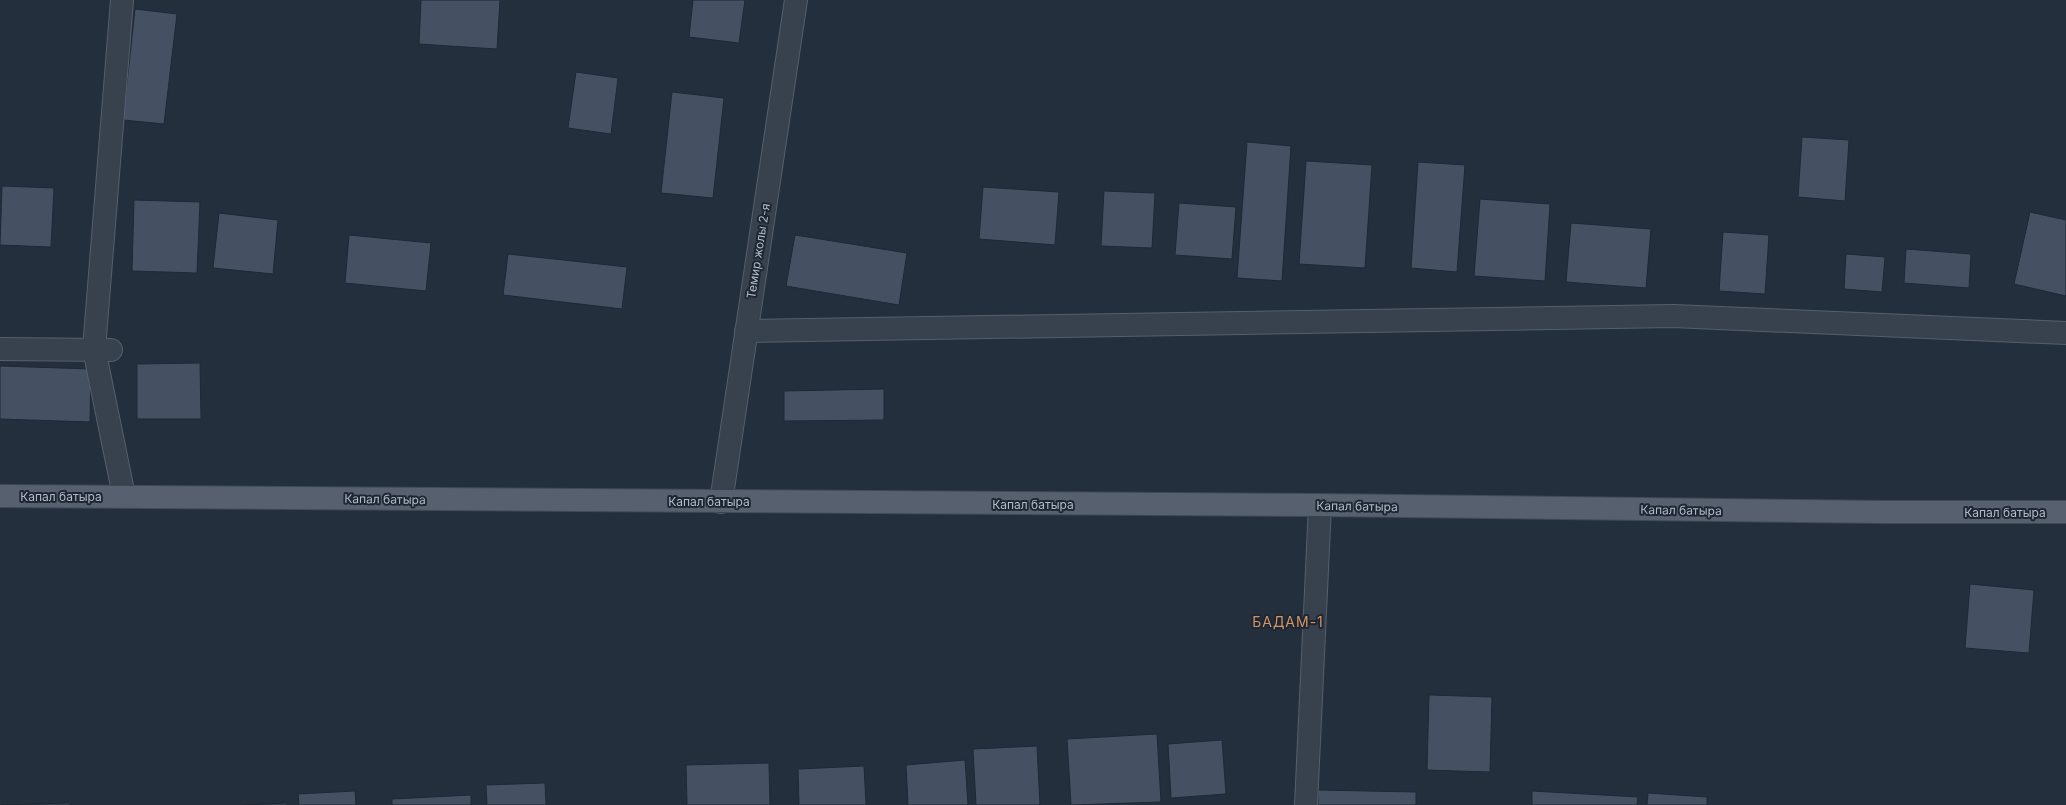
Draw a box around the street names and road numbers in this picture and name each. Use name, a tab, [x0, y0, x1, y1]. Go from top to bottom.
street label: Темир жолы 2-я	[743, 202, 773, 300]
street label: Капал батыра	[20, 489, 102, 504]
street label: Капал батыра	[344, 491, 426, 507]
street label: Капал батыра	[668, 494, 750, 509]
street label: Капал батыра	[992, 497, 1074, 512]
street label: Капал батыра	[1316, 498, 1398, 514]
street label: Капал батыра	[1640, 502, 1722, 518]
street label: Капал батыра	[1964, 505, 2046, 520]

